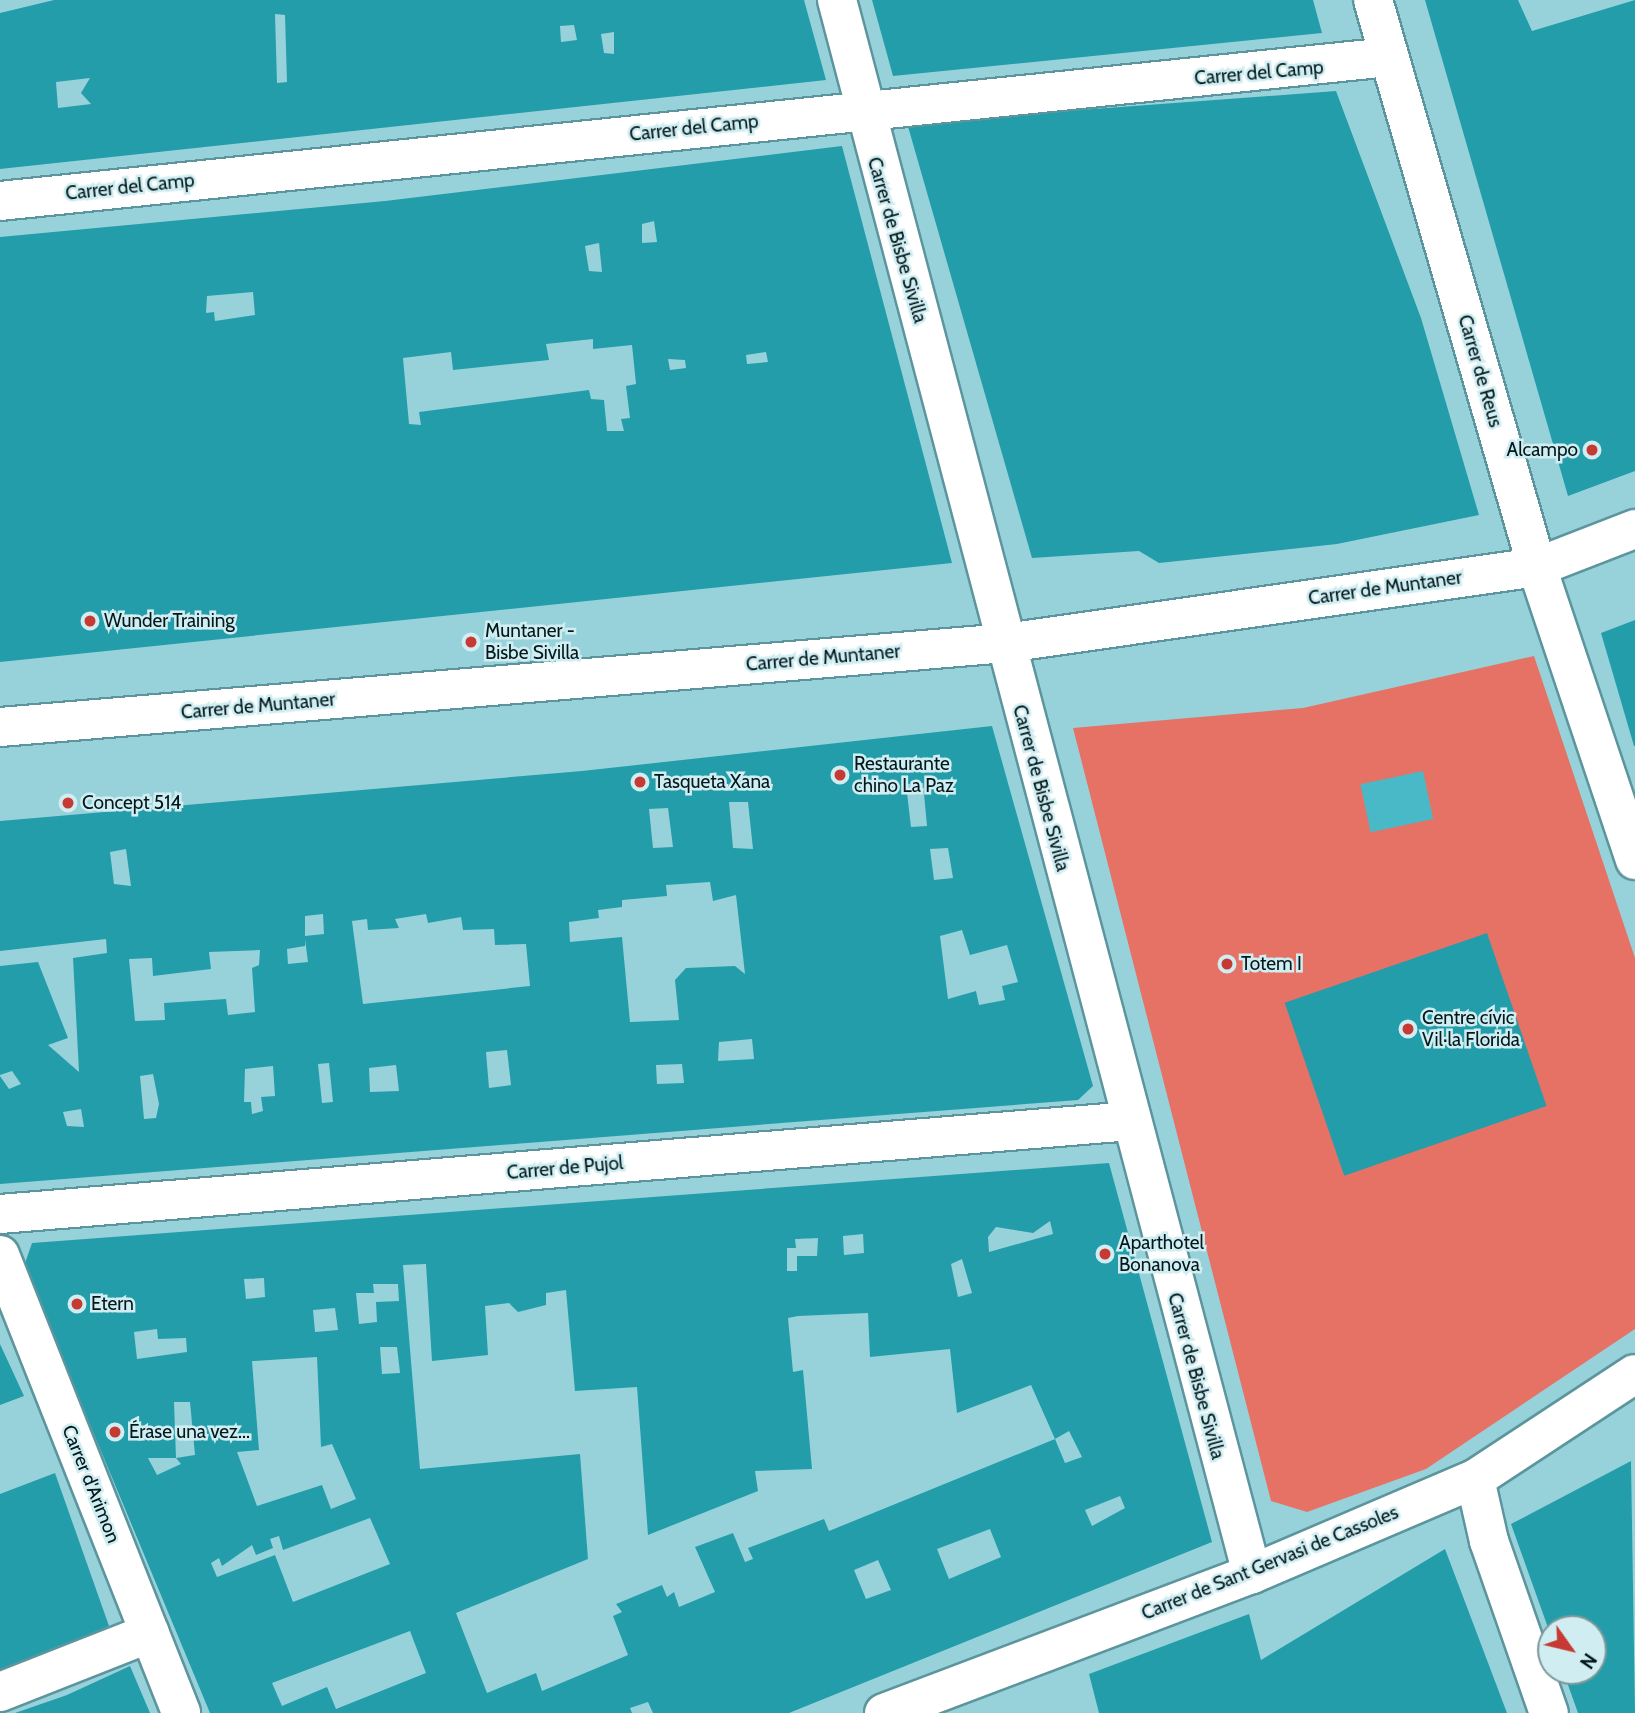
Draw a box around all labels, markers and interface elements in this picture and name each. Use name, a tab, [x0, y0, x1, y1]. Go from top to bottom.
street label: Carrer del Camp	[1193, 56, 1325, 90]
street label: Carrer del Camp	[628, 110, 760, 146]
street label: Carrer de Bisbe Sivilla	[862, 155, 932, 325]
street label: Carrer del Camp	[64, 169, 196, 205]
street label: Carrer de Reus	[1453, 312, 1507, 430]
place label: Alcampo	[1507, 439, 1578, 461]
marker: Alcampo	[1584, 442, 1600, 458]
street label: Carrer de Muntaner	[1307, 566, 1463, 610]
place label: Wunder Training	[104, 610, 235, 632]
marker: Wunder Training	[82, 613, 98, 629]
place label: Muntaner - Bisbe Sivilla	[485, 620, 579, 664]
marker: Muntaner - Bisbe Sivilla	[463, 634, 479, 650]
street label: Carrer de Muntaner	[745, 640, 901, 676]
street label: Carrer de Muntaner	[180, 688, 336, 724]
street label: Carrer de Bisbe Sivilla	[1008, 702, 1074, 874]
place label: Restaurante chino La Paz	[854, 753, 954, 797]
marker: Restaurante chino La Paz	[832, 767, 848, 783]
place label: Tasqueta Xana	[654, 771, 770, 793]
marker: Tasqueta Xana	[632, 774, 648, 790]
place label: Concept 514	[82, 792, 181, 814]
marker: Concept 514	[60, 795, 76, 811]
place label: Totem I	[1241, 953, 1302, 975]
marker: Totem I	[1219, 956, 1235, 972]
place label: Centre cívic Vil·la Florida	[1422, 1007, 1520, 1051]
marker: Centre cívic Vil·la Florida	[1400, 1021, 1416, 1037]
street label: Carrer de Pujol	[506, 1152, 624, 1184]
place label: Aparthotel Bonanova	[1119, 1232, 1204, 1276]
marker: Aparthotel Bonanova	[1097, 1246, 1113, 1262]
street label: Carrer de Bisbe Sivilla	[1163, 1290, 1229, 1462]
place label: Etern	[91, 1293, 134, 1315]
marker: Etern	[69, 1296, 85, 1312]
place label: Érase una vez...	[129, 1421, 250, 1443]
street label: Carrer d'Arimon	[57, 1422, 125, 1546]
marker: Érase una vez...	[107, 1424, 123, 1440]
street label: Carrer de Sant Gervasi de Cassoles	[1138, 1501, 1402, 1625]
north arrow	[1537, 1615, 1607, 1685]
text: N	[1575, 1649, 1601, 1673]

